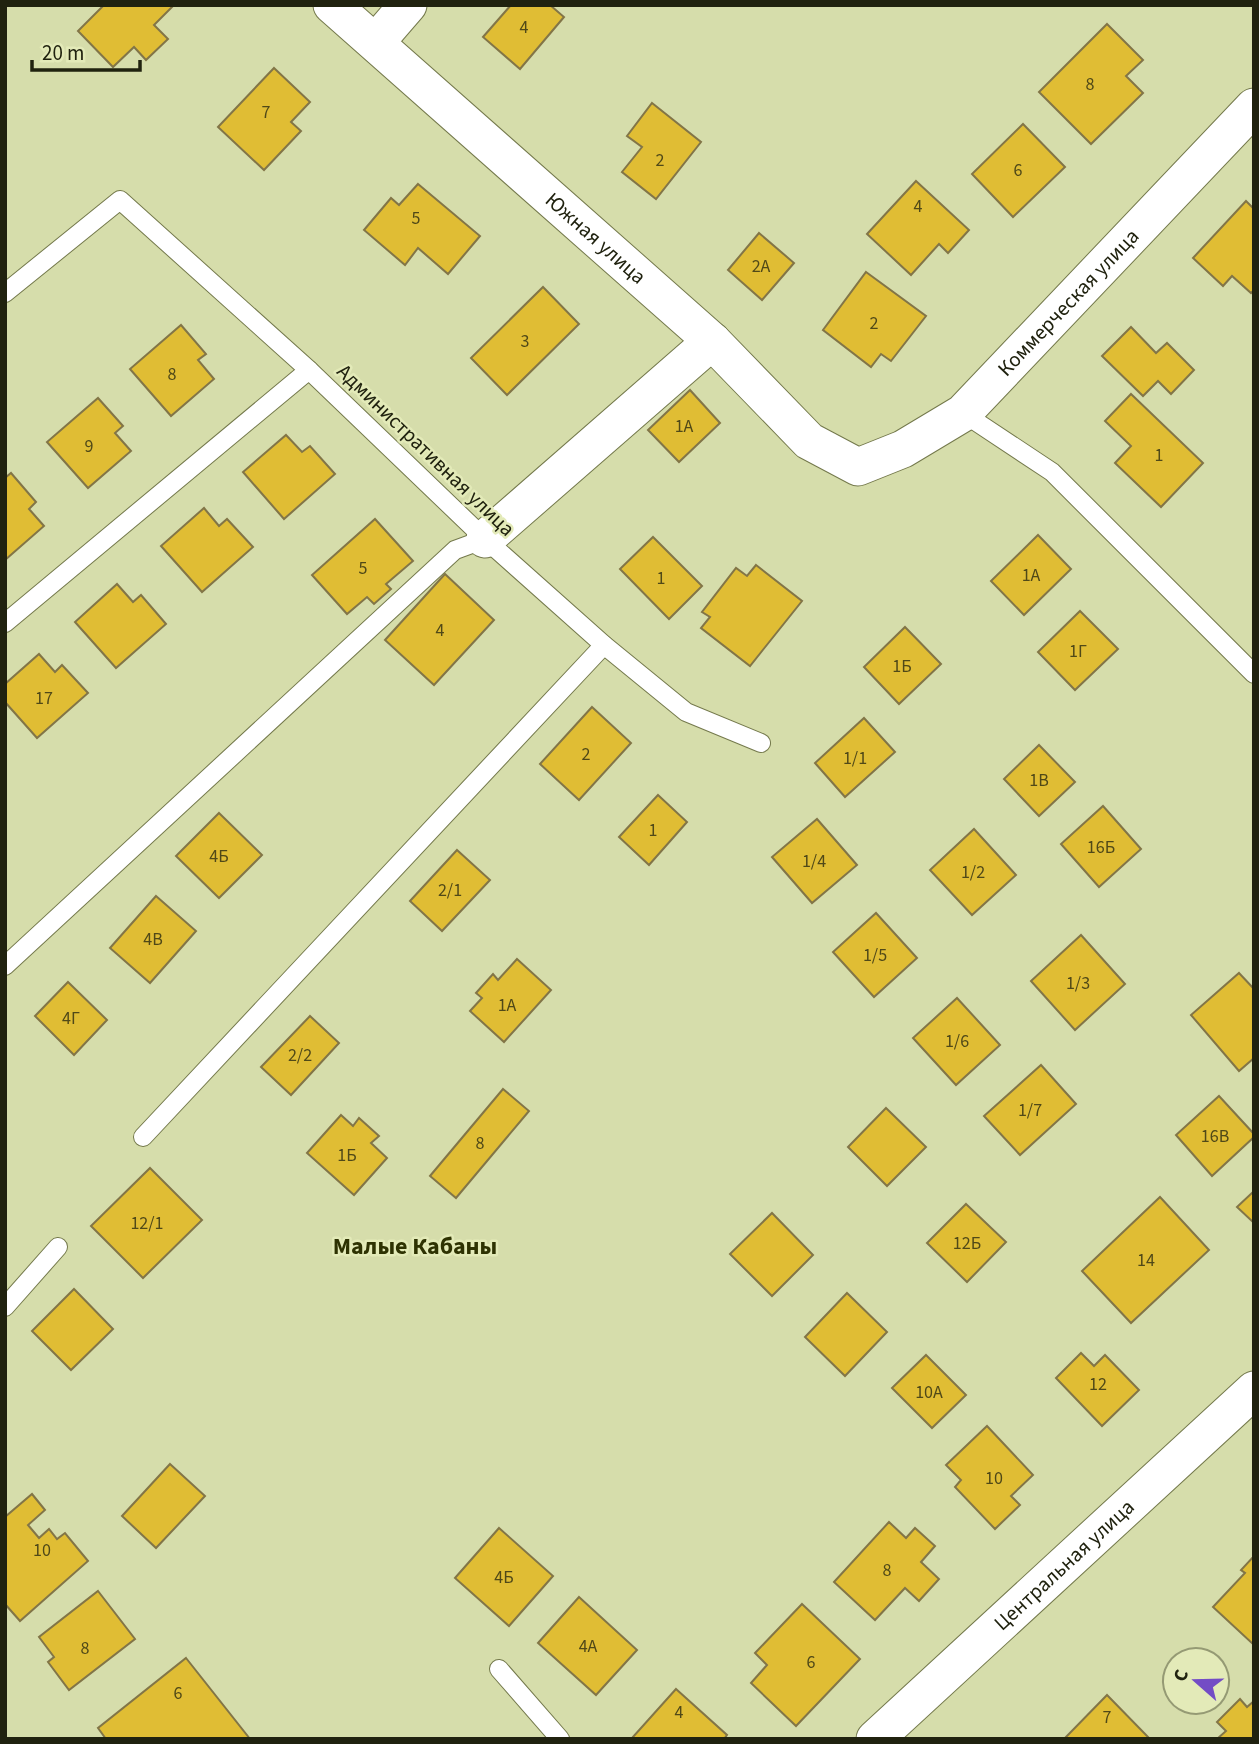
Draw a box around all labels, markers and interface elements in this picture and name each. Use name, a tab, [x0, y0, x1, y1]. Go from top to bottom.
house number: 4	[520, 15, 529, 40]
scale bar	[32, 28, 140, 72]
text: 20 m	[42, 38, 84, 68]
house number: 8	[1086, 72, 1095, 97]
house number: 7	[262, 100, 271, 125]
house number: 2	[656, 148, 665, 173]
house number: 6	[1014, 158, 1023, 183]
street label: Южная улица	[539, 185, 653, 291]
house number: 4	[914, 194, 923, 219]
house number: 5	[412, 206, 421, 231]
street label: Коммерческая улица	[990, 222, 1146, 383]
house number: 2А	[752, 254, 771, 279]
house number: 2	[870, 311, 879, 336]
house number: 3	[521, 329, 530, 354]
street label: Административная улица	[330, 357, 522, 543]
house number: 8	[168, 362, 177, 387]
house number: 1А	[675, 414, 694, 439]
house number: 9	[85, 434, 94, 459]
house number: 1	[1155, 443, 1163, 468]
house number: 5	[359, 556, 368, 581]
house number: 1А	[1022, 563, 1041, 588]
house number: 1	[657, 566, 665, 591]
house number: 4	[436, 618, 445, 643]
house number: 1Г	[1069, 639, 1087, 664]
house number: 1Б	[892, 654, 912, 679]
house number: 17	[35, 686, 53, 711]
house number: 2	[582, 742, 591, 767]
house number: 1/1	[843, 746, 867, 771]
house number: 1В	[1029, 768, 1049, 793]
house number: 1	[649, 818, 657, 843]
house number: 16Б	[1087, 835, 1115, 860]
house number: 4Б	[209, 844, 229, 869]
house number: 1/4	[802, 849, 826, 874]
house number: 1/2	[961, 860, 985, 885]
house number: 2/1	[438, 878, 462, 903]
house number: 4В	[143, 927, 163, 952]
house number: 1/5	[863, 943, 887, 968]
house number: 1/3	[1066, 971, 1090, 996]
house number: 1А	[498, 993, 517, 1018]
house number: 4Г	[62, 1006, 80, 1031]
house number: 1/6	[945, 1029, 969, 1054]
house number: 2/2	[288, 1043, 312, 1068]
house number: 1/7	[1018, 1098, 1042, 1123]
house number: 16В	[1201, 1124, 1229, 1149]
house number: 8	[476, 1131, 485, 1156]
house number: 1Б	[337, 1143, 357, 1168]
house number: 12/1	[130, 1211, 164, 1236]
district label: Малые Кабаны	[333, 1229, 497, 1264]
house number: 12Б	[953, 1231, 981, 1256]
house number: 14	[1137, 1248, 1155, 1273]
house number: 12	[1089, 1372, 1107, 1397]
house number: 10А	[915, 1380, 943, 1405]
house number: 10	[985, 1466, 1003, 1491]
street label: Центральная улица	[987, 1492, 1141, 1637]
house number: 10	[33, 1538, 51, 1563]
house number: 8	[883, 1558, 892, 1583]
house number: 4Б	[494, 1565, 514, 1590]
house number: 4А	[579, 1634, 598, 1659]
house number: 8	[81, 1636, 90, 1661]
north arrow	[1161, 1646, 1231, 1716]
house number: 6	[807, 1650, 816, 1675]
text: С	[1167, 1666, 1196, 1686]
house number: 6	[174, 1681, 183, 1706]
house number: 4	[675, 1700, 684, 1725]
house number: 7	[1103, 1705, 1112, 1730]

